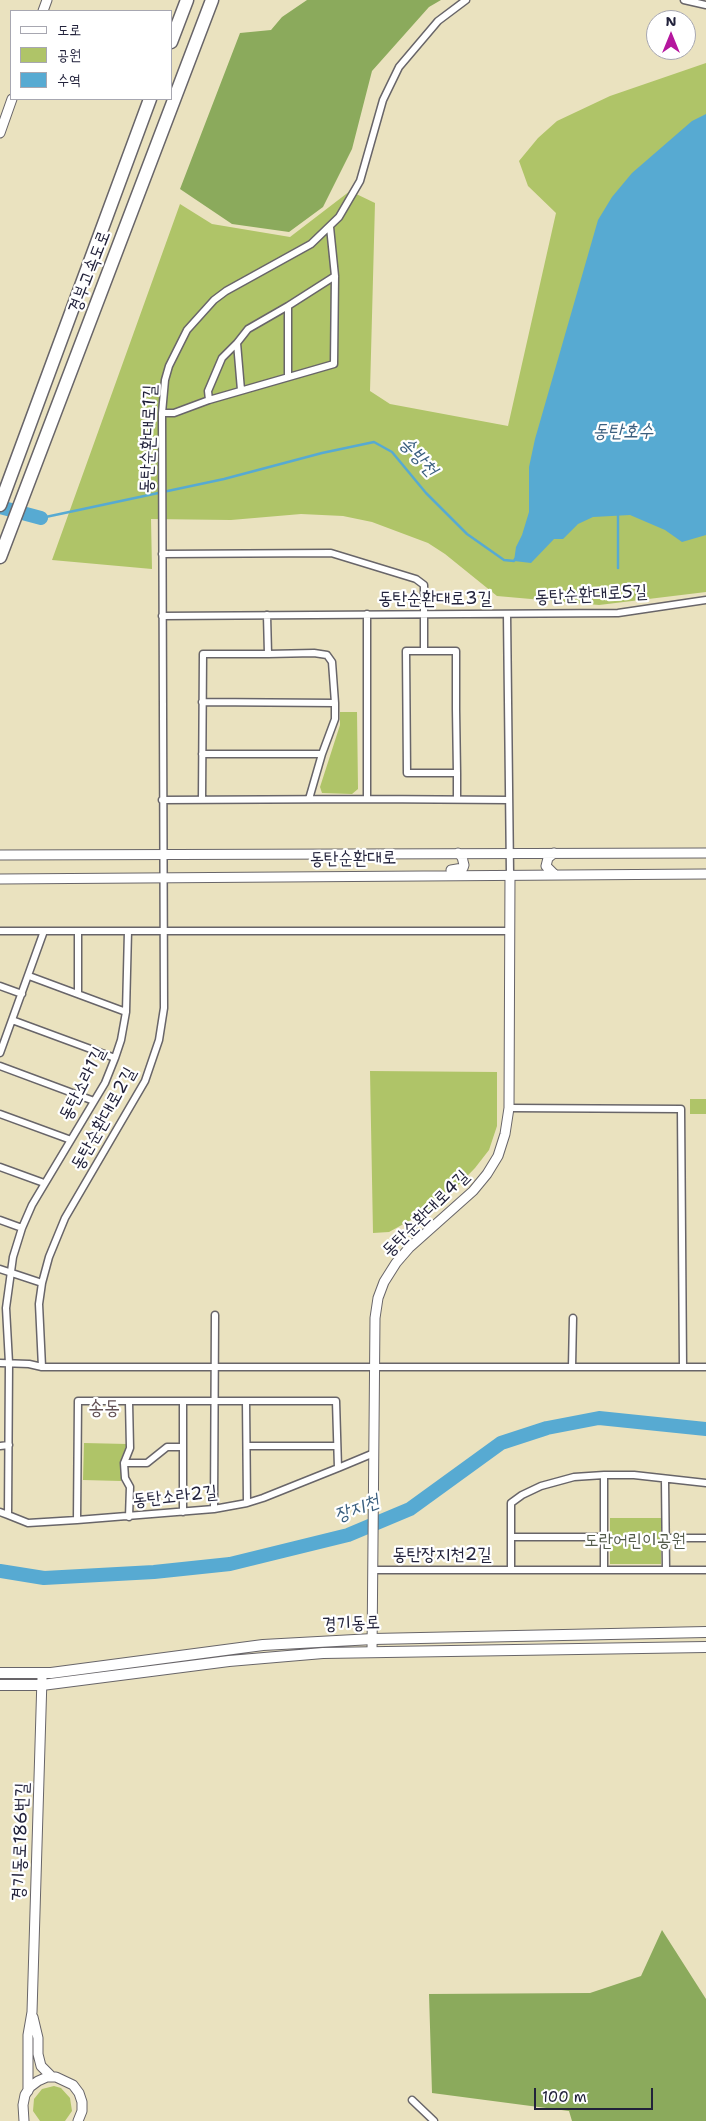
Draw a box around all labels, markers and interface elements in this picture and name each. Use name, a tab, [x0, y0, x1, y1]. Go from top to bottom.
legend	[10, 10, 172, 100]
north arrow	[646, 10, 696, 60]
text: N	[665, 12, 677, 30]
text: 도로	[57, 20, 81, 40]
text: 공원	[57, 45, 81, 65]
text: 수역	[57, 70, 81, 90]
street label: 경부고속도로	[64, 228, 116, 316]
street label: 동탄순환대로1길	[136, 384, 162, 494]
water label: 동탄호수	[592, 421, 654, 443]
water label: 송방천	[394, 432, 442, 482]
street label: 동탄순환대로5길	[534, 581, 648, 609]
street label: 동탄순환대로3길	[378, 588, 492, 610]
street label: 동탄순환대로	[309, 847, 397, 871]
street label: 동탄소라1길	[55, 1043, 111, 1125]
street label: 동탄순환대로2길	[67, 1064, 141, 1174]
street label: 동탄순환대로4길	[378, 1166, 474, 1262]
district label: 송동	[88, 1397, 120, 1421]
street label: 동탄소라2길	[132, 1482, 218, 1512]
water label: 장지천	[332, 1490, 382, 1528]
park label: 도란어린이공원	[584, 1530, 686, 1552]
street label: 동탄장지천2길	[392, 1544, 492, 1566]
street label: 경기동로	[322, 1612, 380, 1636]
street label: 경기동로186번길	[8, 1782, 34, 1902]
scale bar	[536, 2078, 655, 2110]
text: 100 m	[542, 2087, 587, 2107]

